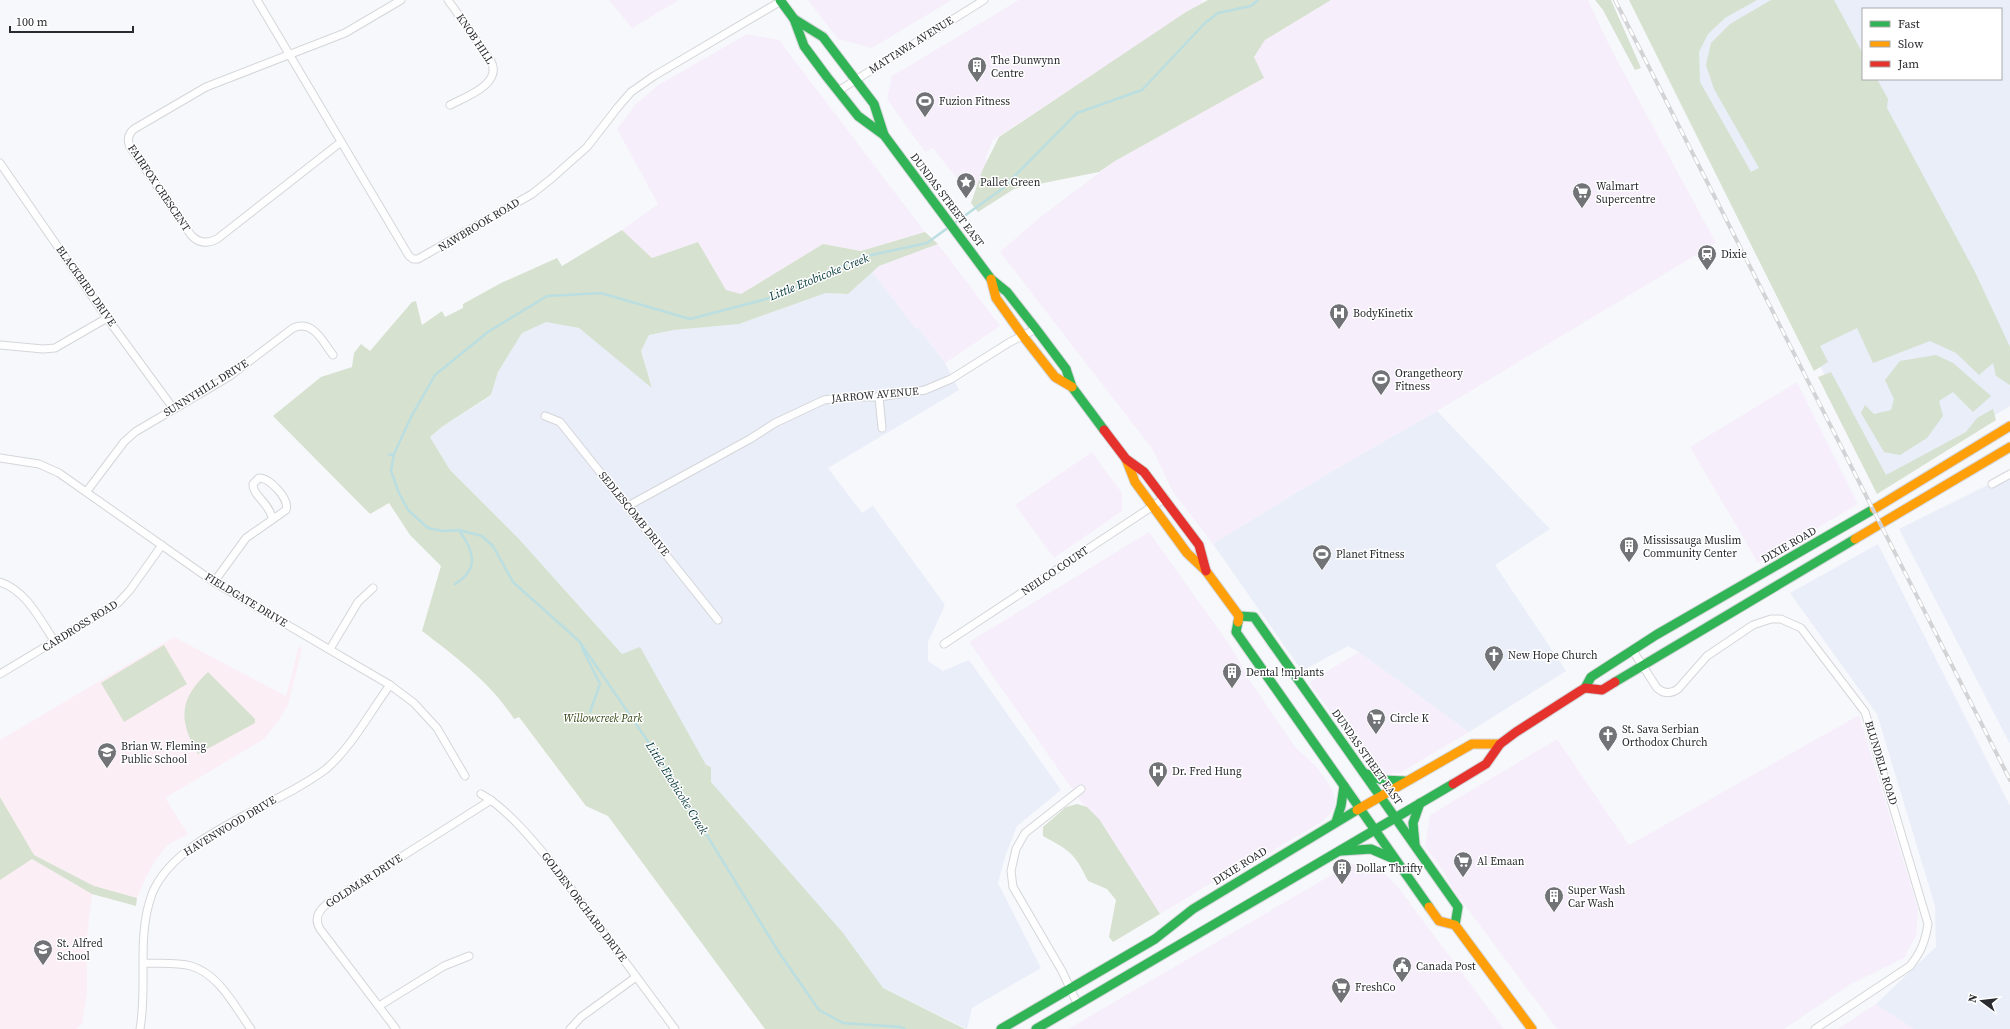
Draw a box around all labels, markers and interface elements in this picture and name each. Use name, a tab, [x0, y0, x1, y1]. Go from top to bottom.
scale bar	[10, 8, 133, 34]
legend	[1862, 8, 2002, 80]
street label: KNOB HILL	[453, 11, 498, 68]
street label: MATTAWA AVENUE	[866, 13, 956, 77]
text: 100 m	[16, 14, 48, 30]
text: Fast	[1898, 16, 1920, 32]
text: Slow	[1898, 36, 1924, 52]
place label: The Dunwynn Centre	[991, 53, 1061, 81]
building icon: The Dunwynn Centre	[966, 55, 988, 83]
text: Jam	[1897, 56, 1919, 72]
sports icon: Fuzion Fitness	[914, 90, 936, 118]
place label: Fuzion Fitness	[939, 94, 1010, 109]
street label: FAIRFOX CRESCENT	[124, 141, 194, 235]
street label: DUNDAS STREET EAST	[907, 150, 987, 250]
place icon: Pallet Green	[955, 171, 977, 199]
place label: Pallet Green	[980, 175, 1041, 190]
place label: Walmart Supercentre	[1596, 179, 1656, 207]
supermarket icon: Walmart Supercentre	[1571, 181, 1593, 209]
street label: NAWBROOK ROAD	[435, 195, 523, 255]
street label: BLACKBIRD DRIVE	[52, 243, 120, 330]
station icon: Dixie	[1696, 243, 1718, 271]
place label: Dixie	[1721, 247, 1747, 262]
water label: Little Etobicoke Creek	[766, 250, 872, 305]
hospital icon: BodyKinetix	[1328, 302, 1350, 330]
place label: BodyKinetix	[1353, 306, 1413, 321]
street label: SUNNYHILL DRIVE	[161, 356, 252, 420]
place label: Orangetheory Fitness	[1395, 366, 1463, 394]
sports icon: Orangetheory Fitness	[1370, 368, 1392, 396]
street label: JARROW AVENUE	[830, 384, 920, 406]
street label: SEDLESCOMB DRIVE	[595, 469, 673, 560]
street label: DIXIE ROAD	[1759, 523, 1819, 567]
place label: Mississauga Muslim Community Center	[1643, 533, 1741, 561]
building icon: Mississauga Muslim Community Center	[1618, 535, 1640, 563]
street label: NEILCO COURT	[1018, 543, 1092, 599]
sports icon: Planet Fitness	[1311, 543, 1333, 571]
place label: Planet Fitness	[1336, 547, 1405, 562]
street label: FIELDGATE DRIVE	[202, 569, 290, 631]
street label: CARDROSS ROAD	[39, 597, 121, 655]
church icon: New Hope Church	[1483, 644, 1505, 672]
place label: New Hope Church	[1508, 648, 1598, 663]
building icon: Dental !mplants	[1221, 661, 1243, 689]
place label: Dental !mplants	[1246, 665, 1324, 680]
street label: DUNDAS STREET EAST	[1328, 706, 1406, 808]
supermarket icon: Circle K	[1365, 707, 1387, 735]
park label: Willowcreek Park	[564, 711, 643, 726]
place label: Circle K	[1390, 711, 1429, 726]
street label: BLUNDELL ROAD	[1861, 719, 1901, 807]
place label: St. Sava Serbian Orthodox Church	[1622, 722, 1708, 750]
church icon: St. Sava Serbian Orthodox Church	[1597, 724, 1619, 752]
water label: Little Etobicoke Creek	[642, 738, 712, 838]
place label: Brian W. Fleming Public School	[121, 739, 207, 767]
school or university icon: Brian W. Fleming Public School	[96, 741, 118, 769]
hospital icon: Dr. Fred Hung	[1147, 760, 1169, 788]
place label: Dr. Fred Hung	[1172, 764, 1242, 779]
street label: HAVENWOOD DRIVE	[181, 792, 279, 860]
street label: DIXIE ROAD	[1210, 843, 1270, 889]
street label: GOLDEN ORCHARD DRIVE	[538, 849, 630, 965]
street label: GOLDMAR DRIVE	[323, 850, 406, 911]
supermarket icon: Al Emaan	[1452, 850, 1474, 878]
place label: Al Emaan	[1477, 854, 1525, 869]
building icon: Dollar Thrifty	[1331, 857, 1353, 885]
place label: Dollar Thrifty	[1356, 861, 1423, 876]
place label: Super Wash Car Wash	[1568, 883, 1626, 911]
building icon: Super Wash Car Wash	[1543, 885, 1565, 913]
place label: St. Alfred School	[57, 936, 104, 964]
school or university icon: St. Alfred School	[32, 938, 54, 966]
public building icon: Canada Post	[1391, 955, 1413, 983]
place label: Canada Post	[1416, 959, 1476, 974]
supermarket icon: FreshCo	[1330, 976, 1352, 1004]
place label: FreshCo	[1355, 980, 1396, 995]
north arrow	[1962, 981, 2002, 1021]
text: N	[1965, 993, 1981, 1004]

